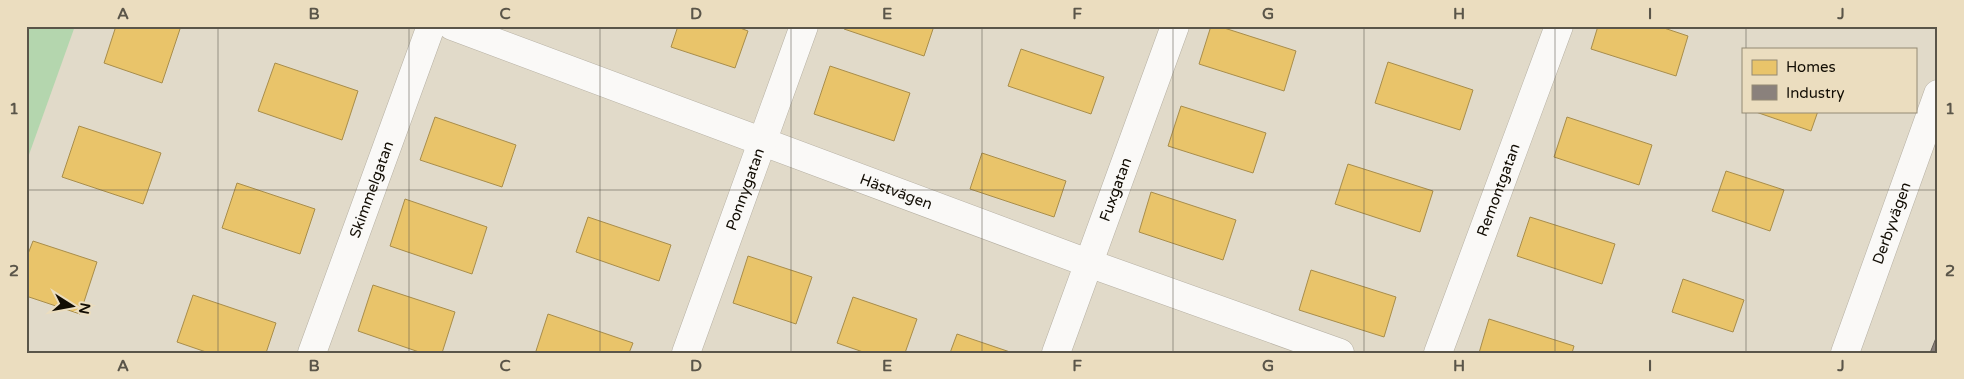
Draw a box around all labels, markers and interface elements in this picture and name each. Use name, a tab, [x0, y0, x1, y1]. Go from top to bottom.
text: A	[117, 4, 129, 24]
text: B	[308, 4, 320, 24]
text: C	[499, 4, 511, 24]
text: D	[690, 4, 702, 24]
text: E	[882, 4, 892, 24]
text: F	[1072, 4, 1082, 24]
text: G	[1262, 4, 1274, 24]
text: H	[1453, 4, 1465, 24]
text: I	[1648, 4, 1652, 24]
text: J	[1836, 4, 1845, 24]
legend	[1742, 48, 1916, 112]
text: Homes	[1786, 58, 1836, 76]
text: Industry	[1786, 84, 1845, 102]
text: 1	[9, 99, 19, 119]
text: 1	[1945, 99, 1955, 119]
street label: Skimmelgatan	[346, 139, 397, 240]
street label: Remontgatan	[1473, 141, 1524, 239]
street label: Ponnygatan	[722, 146, 768, 233]
street label: Fuxgatan	[1096, 155, 1135, 224]
street label: Hästvägen	[857, 170, 935, 213]
street label: Derbyvägen	[1869, 180, 1915, 267]
text: 2	[9, 261, 19, 281]
text: 2	[1945, 261, 1955, 281]
north arrow	[48, 282, 98, 332]
text: N	[75, 301, 94, 316]
text: A	[117, 356, 129, 376]
text: B	[308, 356, 320, 376]
text: C	[499, 356, 511, 376]
text: D	[690, 356, 702, 376]
text: E	[882, 356, 892, 376]
text: F	[1072, 356, 1082, 376]
text: G	[1262, 356, 1274, 376]
text: H	[1453, 356, 1465, 376]
text: I	[1648, 356, 1652, 376]
text: J	[1836, 356, 1845, 376]

